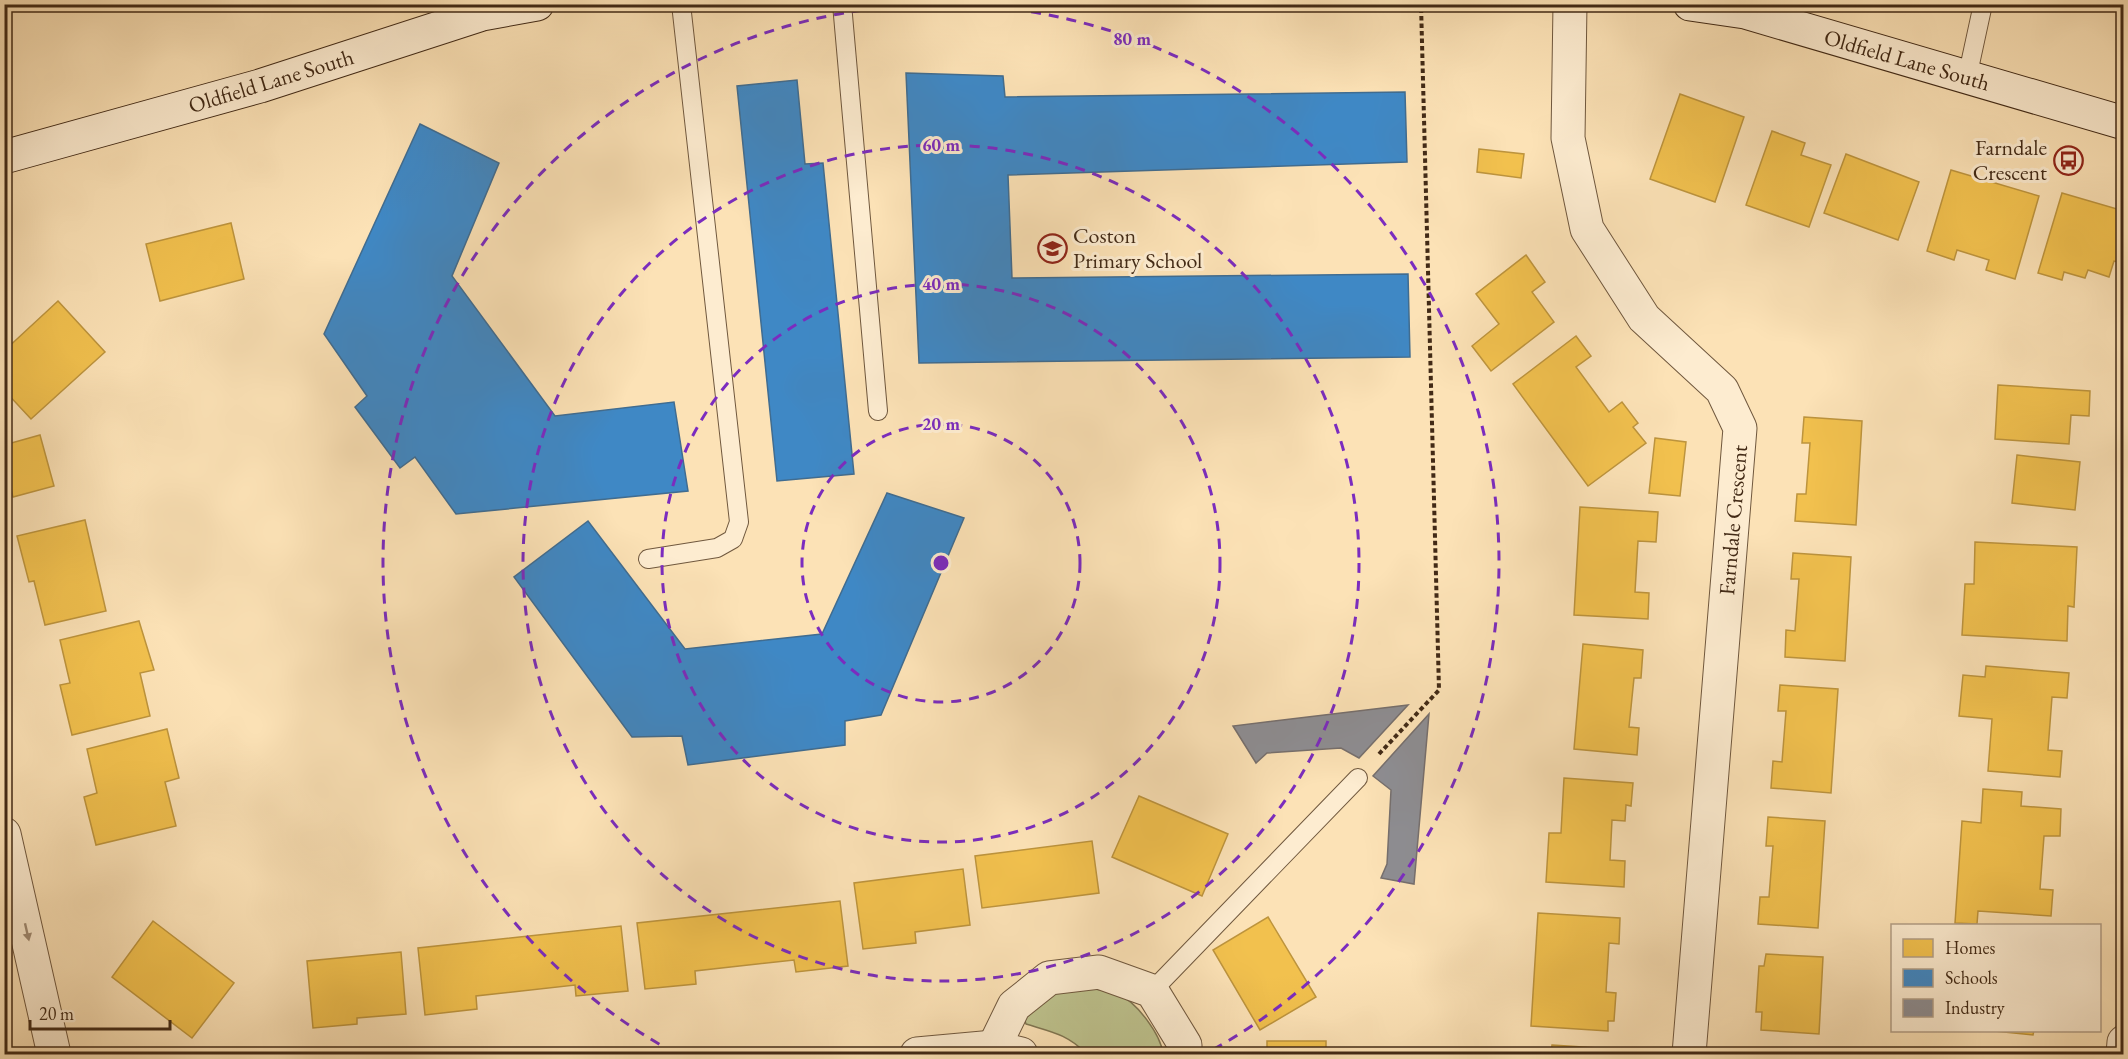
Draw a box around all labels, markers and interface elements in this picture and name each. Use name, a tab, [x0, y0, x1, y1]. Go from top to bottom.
street label: Oldfield Lane South	[1821, 22, 1993, 98]
text: 80 m	[1113, 27, 1151, 50]
street label: Oldfield Lane South	[185, 42, 357, 120]
text: 60 m	[922, 133, 960, 156]
place label: Farndale Crescent	[1973, 133, 2047, 187]
bus stop icon: Farndale Crescent	[2052, 144, 2084, 176]
place label: Coston Primary School	[1073, 221, 1202, 275]
school or university icon: Coston Primary School	[1036, 232, 1068, 264]
text: 40 m	[922, 272, 960, 295]
text: 20 m	[922, 412, 960, 435]
street label: Farndale Crescent	[1712, 444, 1754, 596]
centre of rings	[931, 553, 951, 573]
one-way arrow	[22, 923, 32, 942]
legend	[1891, 924, 2101, 1032]
text: Homes	[1945, 936, 1996, 959]
text: Schools	[1945, 966, 1998, 989]
scale bar	[30, 993, 170, 1031]
text: Industry	[1945, 996, 2005, 1019]
text: 20 m	[39, 1002, 74, 1025]

